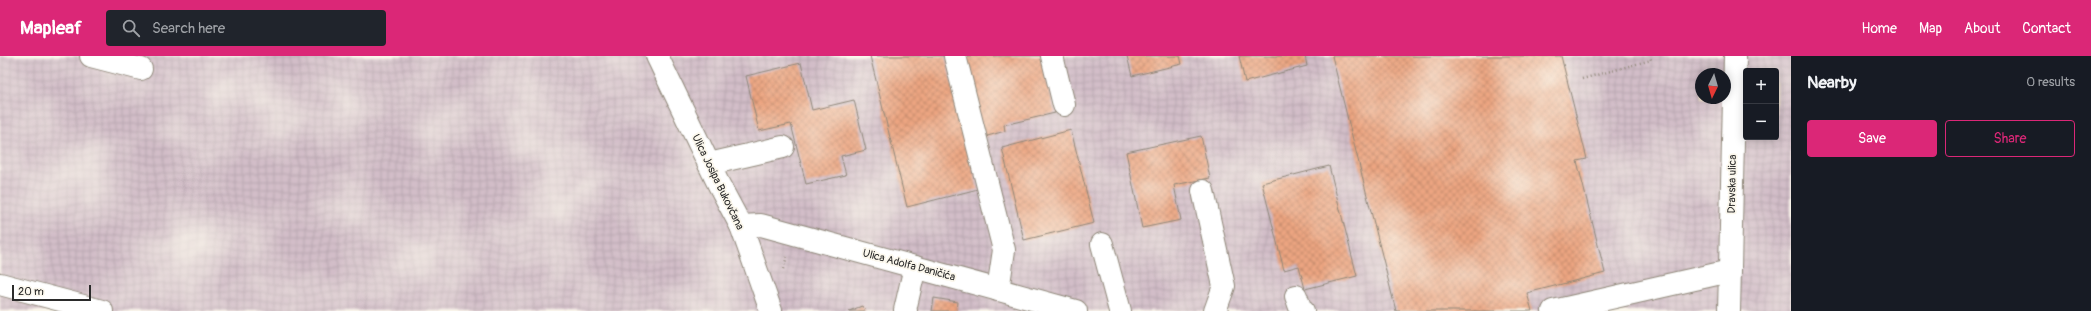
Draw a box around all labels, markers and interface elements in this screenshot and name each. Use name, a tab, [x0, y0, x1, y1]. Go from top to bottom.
search box	[106, 10, 386, 46]
text: Mapleaf	[20, 16, 82, 40]
icon: search	[120, 17, 142, 39]
text: Search here	[152, 19, 225, 38]
text: Home	[1862, 20, 1897, 37]
text: Map	[1919, 20, 1942, 37]
text: About	[1964, 20, 2000, 37]
text: Contact	[2022, 20, 2071, 37]
north arrow	[1695, 68, 1731, 104]
map controls	[1743, 68, 1779, 140]
button: +	[1743, 68, 1779, 104]
text: Nearby	[1807, 72, 1856, 93]
text: 0 results	[2026, 74, 2075, 90]
button: −	[1743, 104, 1779, 140]
button: Save	[1807, 120, 1937, 157]
button: Share	[1945, 120, 2075, 157]
street label: Ulica Josipa Bukovčana	[689, 132, 747, 232]
street label: Dravska ulica	[1725, 155, 1739, 213]
street label: Ulica Adolfa Daničića	[861, 246, 957, 284]
scale bar	[12, 283, 91, 302]
text: 20 m	[18, 285, 44, 298]

